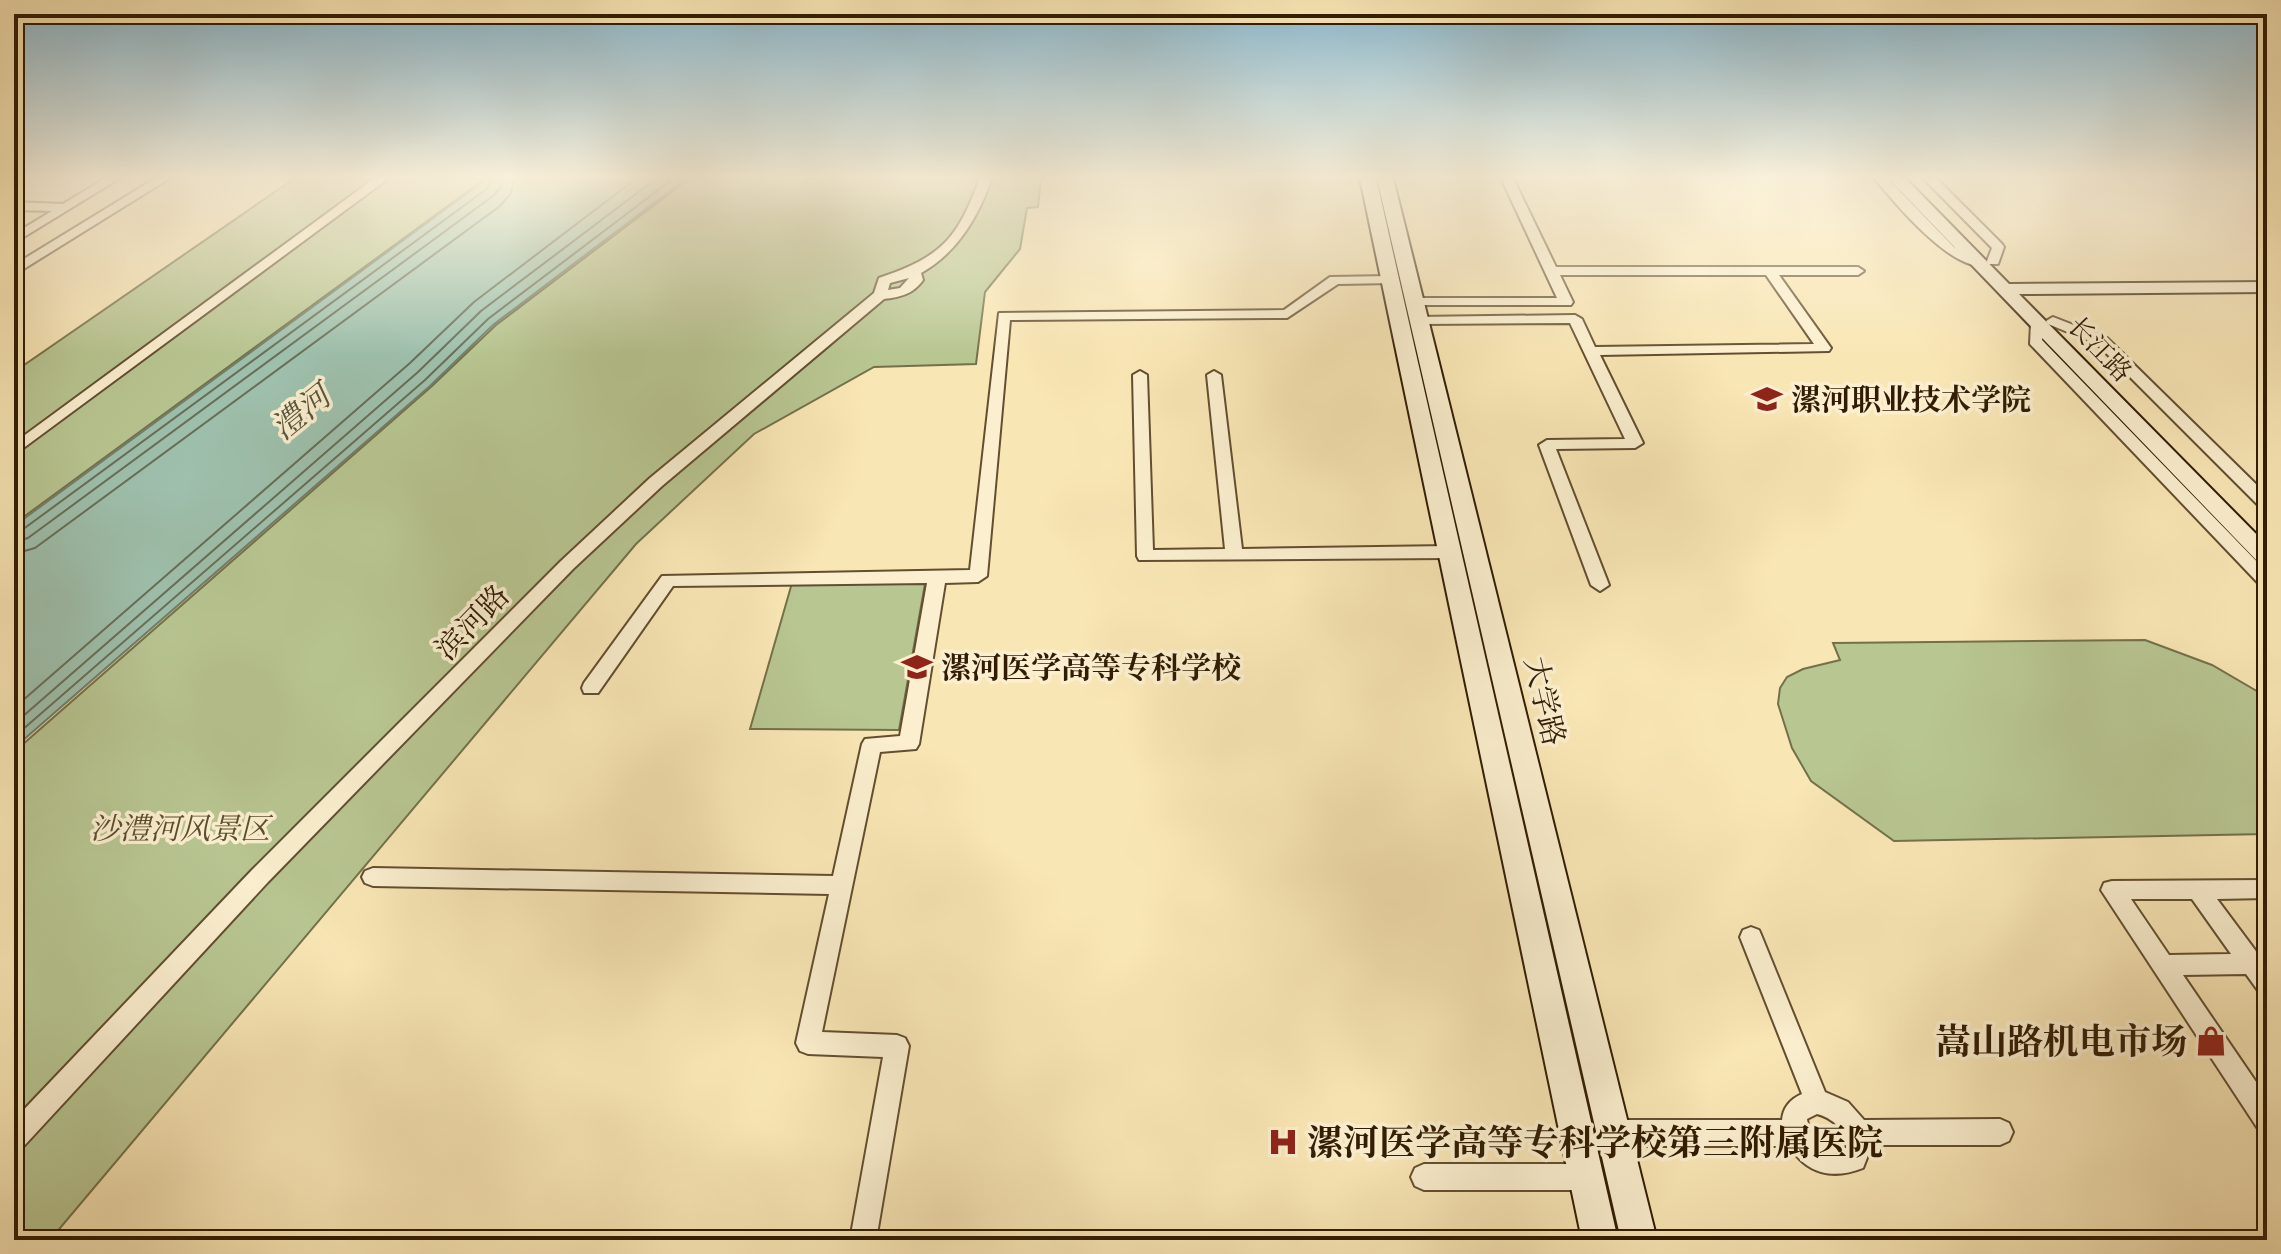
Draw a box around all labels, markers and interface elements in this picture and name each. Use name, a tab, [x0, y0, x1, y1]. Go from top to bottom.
street label: 长江路	[2061, 309, 2139, 389]
water label: 澧河	[263, 372, 343, 448]
place label: 漯河职业技术学院	[1791, 380, 2031, 419]
school or university icon: 漯河职业技术学院	[1750, 382, 1784, 416]
street label: 滨河路	[427, 576, 517, 668]
place label: 漯河医学高等专科学校	[941, 648, 1241, 687]
school or university icon: 漯河医学高等专科学校	[900, 650, 934, 684]
street label: 大学路	[1516, 653, 1574, 749]
park label: 沙澧河风景区	[90, 809, 274, 848]
place label: 嵩山路机电市场	[1935, 1018, 2187, 1065]
shop icon: 嵩山路机电市场	[2194, 1024, 2228, 1058]
place label: 漯河医学高等专科学校第三附属医院	[1307, 1119, 1883, 1166]
hospital icon: 漯河医学高等专科学校第三附属医院	[1266, 1125, 1300, 1159]

